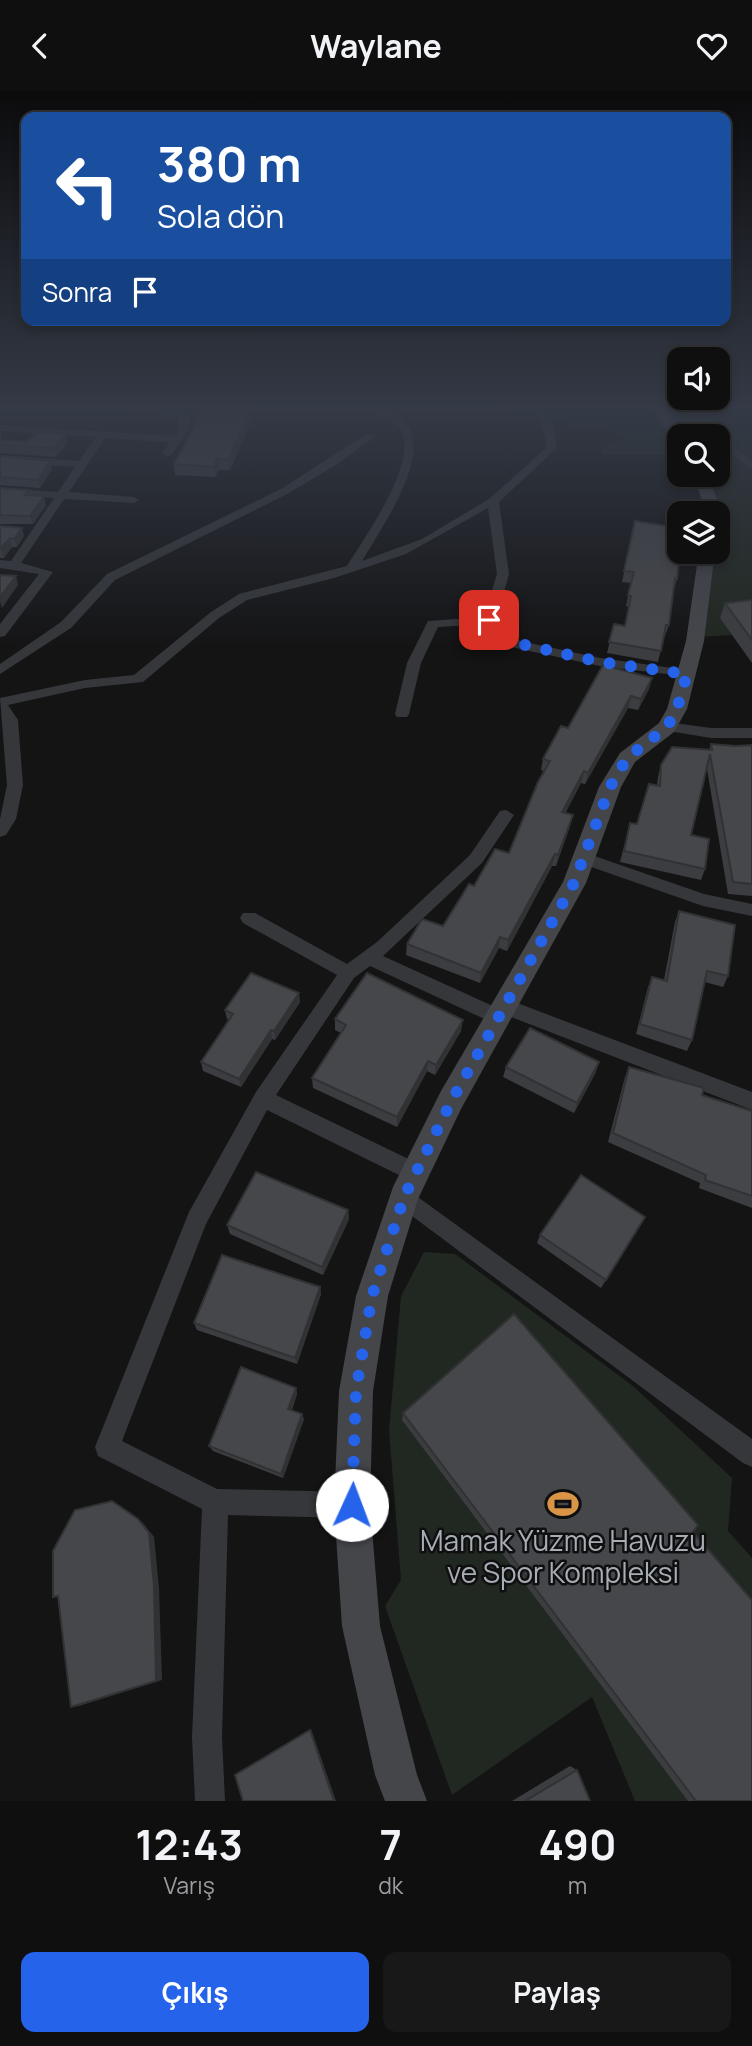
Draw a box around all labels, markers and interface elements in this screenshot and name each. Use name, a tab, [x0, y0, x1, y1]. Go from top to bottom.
text: Waylane	[310, 24, 442, 68]
icon: back	[21, 27, 59, 65]
icon: heart	[693, 27, 731, 65]
text: 380 m	[157, 130, 302, 197]
icon: left	[42, 140, 133, 231]
text: Sola dön	[157, 194, 284, 238]
icon: arrive	[126, 273, 164, 311]
text: Sonra	[42, 274, 112, 310]
map controls	[667, 347, 730, 564]
button: sound	[667, 347, 730, 410]
button: search	[667, 424, 730, 487]
button: layers	[667, 501, 730, 564]
pin	[459, 590, 519, 650]
icon: arrive	[470, 601, 508, 639]
position arrow	[315, 1468, 389, 1542]
sports icon: Mamak Yüzme Havuzu ve Spor Kompleksi	[546, 1487, 580, 1521]
place label: Mamak Yüzme Havuzu ve Spor Kompleksi	[420, 1521, 706, 1591]
text: 12:43	[135, 1815, 243, 1873]
text: 7	[380, 1815, 402, 1873]
text: 490	[538, 1815, 617, 1873]
text: Varış	[163, 1869, 215, 1901]
text: dk	[378, 1869, 403, 1901]
text: m	[568, 1869, 587, 1901]
button: Çıkış	[21, 1952, 369, 2032]
button: Paylaş	[383, 1952, 731, 2032]

